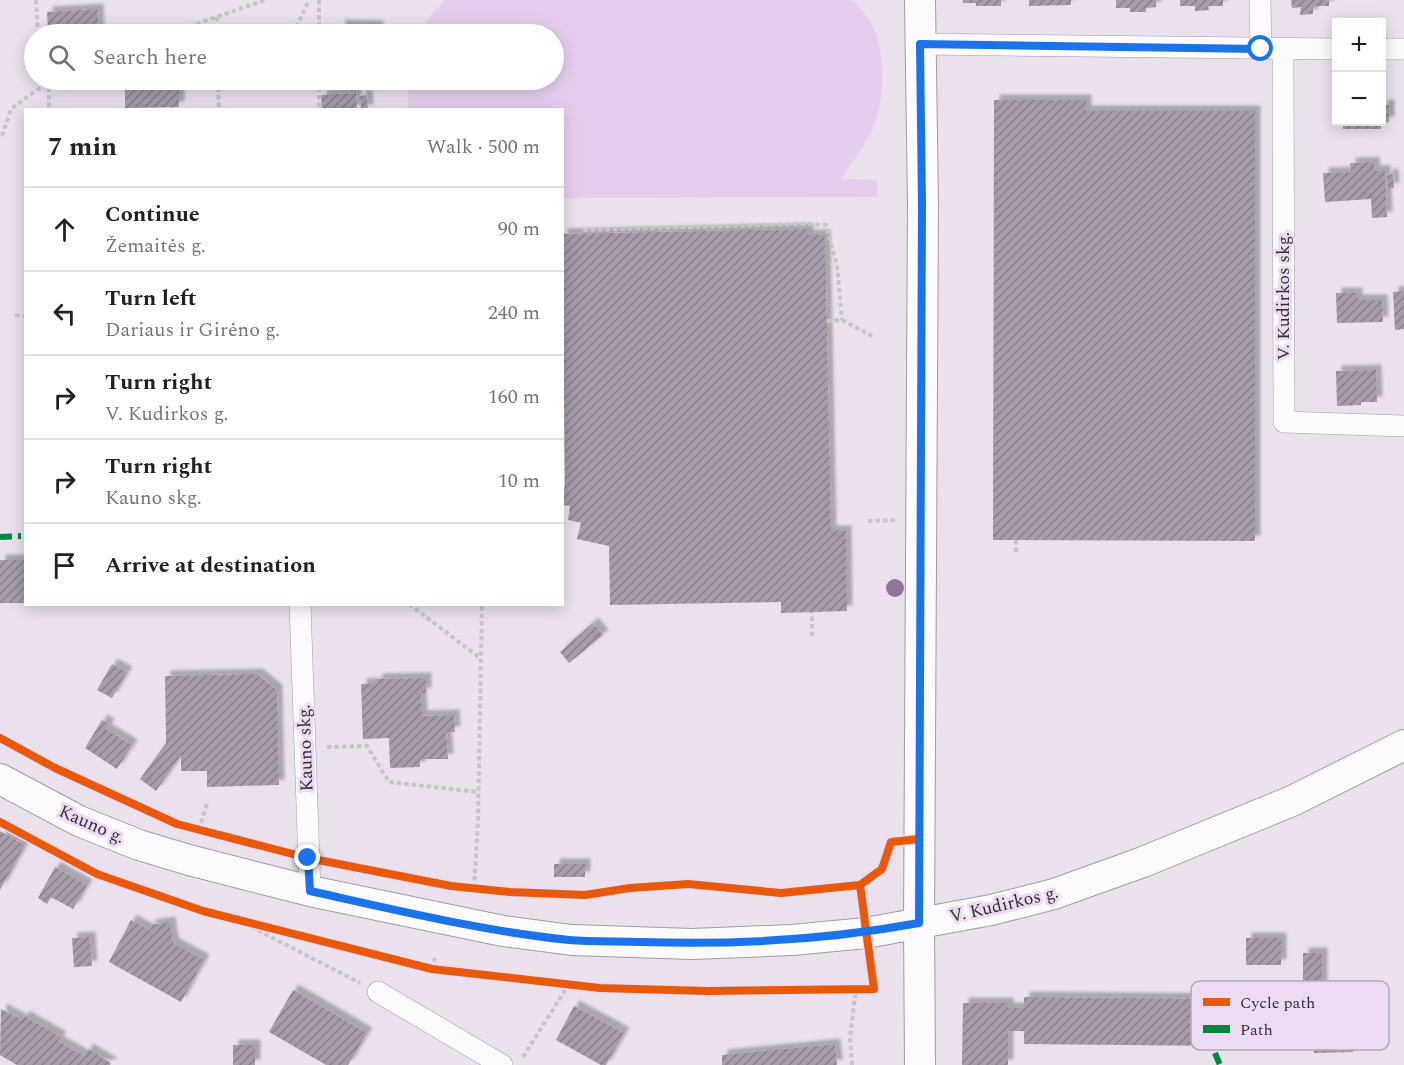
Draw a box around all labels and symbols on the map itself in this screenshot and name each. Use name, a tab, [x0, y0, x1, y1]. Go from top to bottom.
route start	[1247, 35, 1273, 61]
street label: V. Kudirkos skg.	[1270, 232, 1297, 360]
street label: Kauno skg.	[290, 704, 321, 792]
street label: Kauno g.	[54, 798, 129, 851]
route end	[294, 844, 320, 870]
street label: V. Kudirkos g.	[947, 879, 1061, 930]
legend	[1191, 981, 1389, 1050]
text: Cycle path	[1240, 991, 1315, 1015]
text: Path	[1240, 1018, 1273, 1042]

